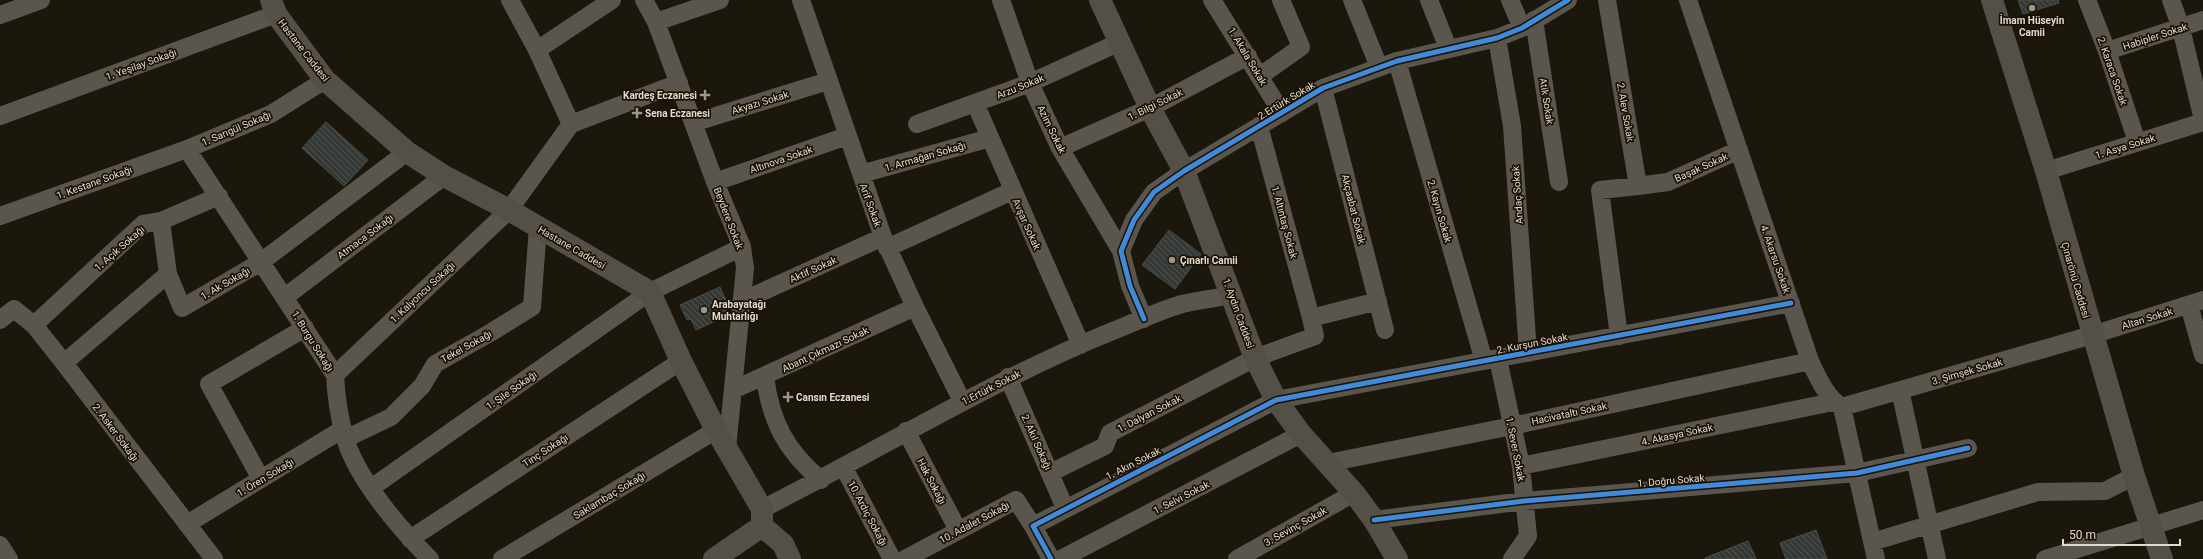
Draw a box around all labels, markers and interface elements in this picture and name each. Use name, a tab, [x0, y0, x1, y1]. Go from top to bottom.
marker: İmam Hüseyin Camii	[2027, 3, 2037, 13]
place label: İmam Hüseyin Camii	[2000, 13, 2065, 38]
street label: Hastane Caddesi	[276, 17, 331, 84]
street label: Habipler Sokak	[2122, 21, 2190, 52]
street label: 1. Akala Sokak	[1226, 25, 1270, 88]
street label: 2. Karaca Sokak	[2096, 36, 2130, 108]
street label: 1. Yeşilay Sokağı	[104, 47, 178, 82]
street label: Arzu Sokak	[995, 72, 1046, 101]
street label: Atik Sokak	[1537, 77, 1556, 126]
street label: 2.Ertürk Sokak	[1256, 79, 1318, 122]
street label: 2. Alev Sokak	[1615, 82, 1636, 143]
street label: 1. Bilgi Sokak	[1126, 86, 1185, 122]
street label: Akyazı Sokak	[730, 88, 791, 116]
place label: Kardeş Eczanesi	[623, 90, 697, 101]
marker: Kardeş Eczanesi	[700, 90, 710, 100]
street label: Azim Sokak	[1035, 103, 1068, 156]
marker: Sena Eczanesi	[632, 108, 642, 118]
place label: Sena Eczanesi	[645, 108, 710, 119]
street label: 1. Sarıgül Sokağı	[200, 109, 273, 148]
street label: 1. Asya Sokak	[2094, 132, 2157, 161]
street label: 1. Armağan Sokağı	[883, 140, 967, 173]
street label: Altınova Sokak	[748, 143, 815, 175]
street label: Başak Sokak	[1673, 150, 1730, 184]
street label: 1. Kestane Sokağı	[55, 164, 133, 201]
street label: Andaç Sokak	[1510, 165, 1525, 224]
street label: Akçaabat Sokak	[1340, 173, 1368, 246]
street label: 2. Kayın Sokak	[1425, 178, 1454, 245]
street label: Arif Sokak	[858, 182, 884, 229]
street label: 1. Altıntaş Sokak	[1270, 185, 1300, 260]
street label: Beydere Sokak	[712, 186, 746, 252]
street label: Avşar Sokak	[1010, 197, 1043, 252]
street label: Atmaca Sokağı	[335, 212, 395, 261]
street label: 1. Açık Sokağı	[92, 224, 147, 273]
street label: Hastane Caddesi	[536, 224, 607, 271]
street label: 4. Akarsu Sokak	[1759, 224, 1793, 296]
street label: Çınarönü Caddesi	[2059, 241, 2092, 319]
street label: Aktif Sokak	[788, 254, 839, 285]
marker: Çınarlı Camii	[1167, 255, 1177, 265]
place label: Çınarlı Camii	[1180, 255, 1238, 266]
street label: 1. Kalyoncu Sokağı	[388, 260, 457, 325]
street label: 1. Ak Sokağı	[199, 265, 252, 302]
street label: 1. Aydın Caddesi	[1221, 277, 1256, 350]
place label: Arabayatağı Muhtarlığı	[712, 299, 766, 322]
marker: Arabayatağı Muhtarlığı	[699, 305, 709, 315]
street label: Altan Sokak	[2120, 305, 2175, 331]
street label: 1. Burgu Sokağı	[289, 309, 336, 374]
street label: Abant Çıkmazı Sokak	[780, 324, 871, 374]
street label: Tekel Sokağı	[439, 328, 493, 365]
street label: 2. Kurşun Sokak	[1496, 331, 1569, 356]
street label: 3. Şimşek Sokak	[1930, 356, 2005, 387]
street label: 1.Ertürk Sokak	[960, 367, 1023, 407]
street label: 1. Şile Sokağı	[484, 369, 539, 412]
marker: Cansın Eczanesi	[783, 392, 793, 402]
place label: Cansın Eczanesi	[796, 392, 870, 403]
street label: 1. Dalyan Sokak	[1115, 392, 1184, 434]
street label: Hacivataltı Sokak	[1530, 400, 1609, 427]
street label: 2. Asker Sokağı	[91, 402, 141, 463]
street label: 2. Akıl Sokağı	[1019, 413, 1054, 472]
street label: 1. Sever Sokak	[1504, 416, 1527, 483]
street label: 4. Akasya Sokak	[1640, 421, 1715, 447]
street label: Tinç Sokağı	[521, 432, 570, 469]
street label: 1. Akın Sokak	[1104, 444, 1163, 482]
street label: 1. Ören Sokağı	[234, 455, 296, 499]
street label: Hak Sokağı	[915, 456, 948, 506]
street label: Saklambaç Sokağı	[571, 470, 647, 521]
street label: 1. Doğru Sokak	[1637, 472, 1706, 489]
street label: 1. Selvi Sokak	[1151, 478, 1212, 516]
street label: 10. Ardıç Sokağı	[846, 479, 889, 548]
street label: 10. Adalet Sokağı	[937, 499, 1011, 546]
street label: 3. Sevinç Sokak	[1262, 504, 1329, 548]
scale bar	[2063, 521, 2180, 547]
text: 50 m	[2069, 528, 2096, 542]

